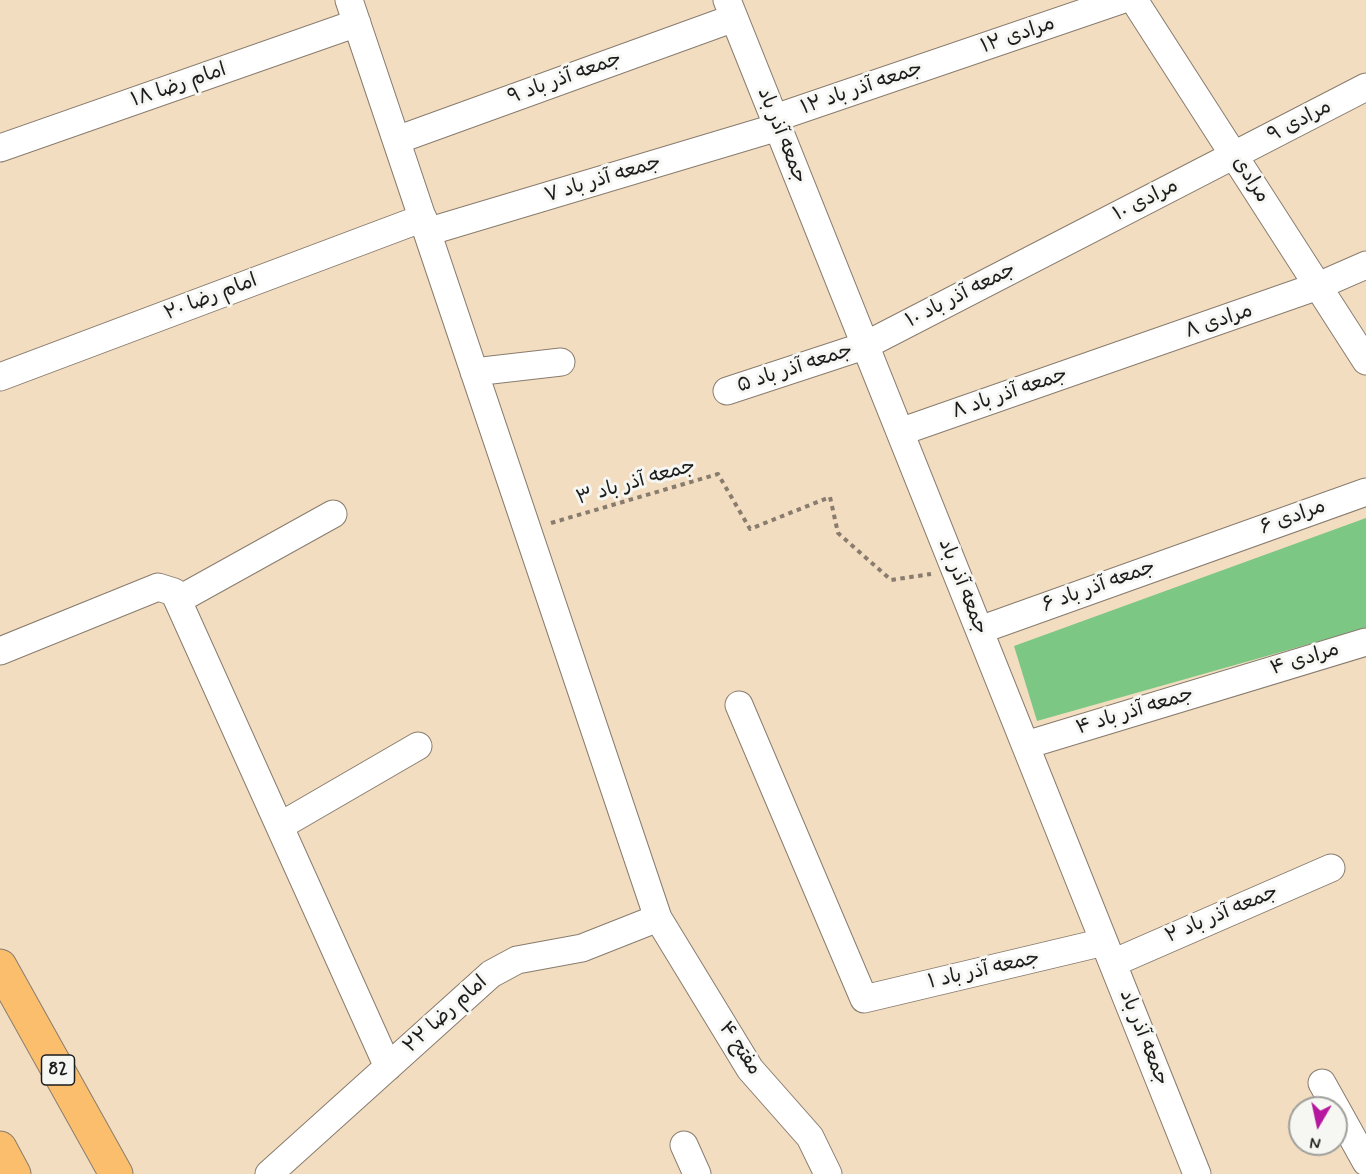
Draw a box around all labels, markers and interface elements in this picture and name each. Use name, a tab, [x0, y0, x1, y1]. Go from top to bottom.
street label: مرادی ۱۲	[978, 12, 1058, 60]
street label: جمعه آذر باد ۹	[505, 47, 625, 111]
street label: جمعه آذر باد ۱۲	[798, 57, 926, 121]
street label: امام رضا ۱۸	[128, 59, 230, 113]
street label: جمعه آذر باد	[751, 85, 811, 187]
street label: مرادی ۹	[1264, 95, 1336, 149]
street label: جمعه آذر باد ۷	[542, 151, 664, 209]
street label: مرادی	[1226, 152, 1274, 208]
street label: مرادی ۱۰	[1110, 175, 1182, 227]
street label: جمعه آذر باد ۱۰	[902, 258, 1020, 334]
street label: امام رضا ۲۰	[161, 269, 261, 327]
street label: مرادی ۸	[1182, 299, 1256, 345]
street label: جمعه آذر باد ۵	[734, 339, 856, 399]
street label: جمعه آذر باد ۸	[949, 363, 1071, 425]
street label: جمعه آذر باد ۳	[574, 455, 698, 511]
street label: مرادی ۶	[1257, 495, 1329, 541]
street label: جمعه آذر باد	[932, 536, 992, 638]
street label: جمعه آذر باد ۶	[1039, 555, 1159, 619]
street label: مرادی ۴	[1268, 638, 1342, 682]
street label: جمعه آذر باد ۴	[1073, 683, 1197, 741]
street label: جمعه آذر باد ۲	[1162, 881, 1282, 949]
street label: جمعه آذر باد ۱	[926, 947, 1042, 995]
street label: امام رضا ۲۲	[399, 971, 493, 1059]
street label: جمعه آذر باد	[1113, 987, 1173, 1089]
street label: مفتح ۴	[713, 1018, 765, 1080]
road number: 82	[42, 1055, 74, 1085]
north arrow	[1288, 1096, 1348, 1156]
text: N	[1309, 1131, 1322, 1154]

